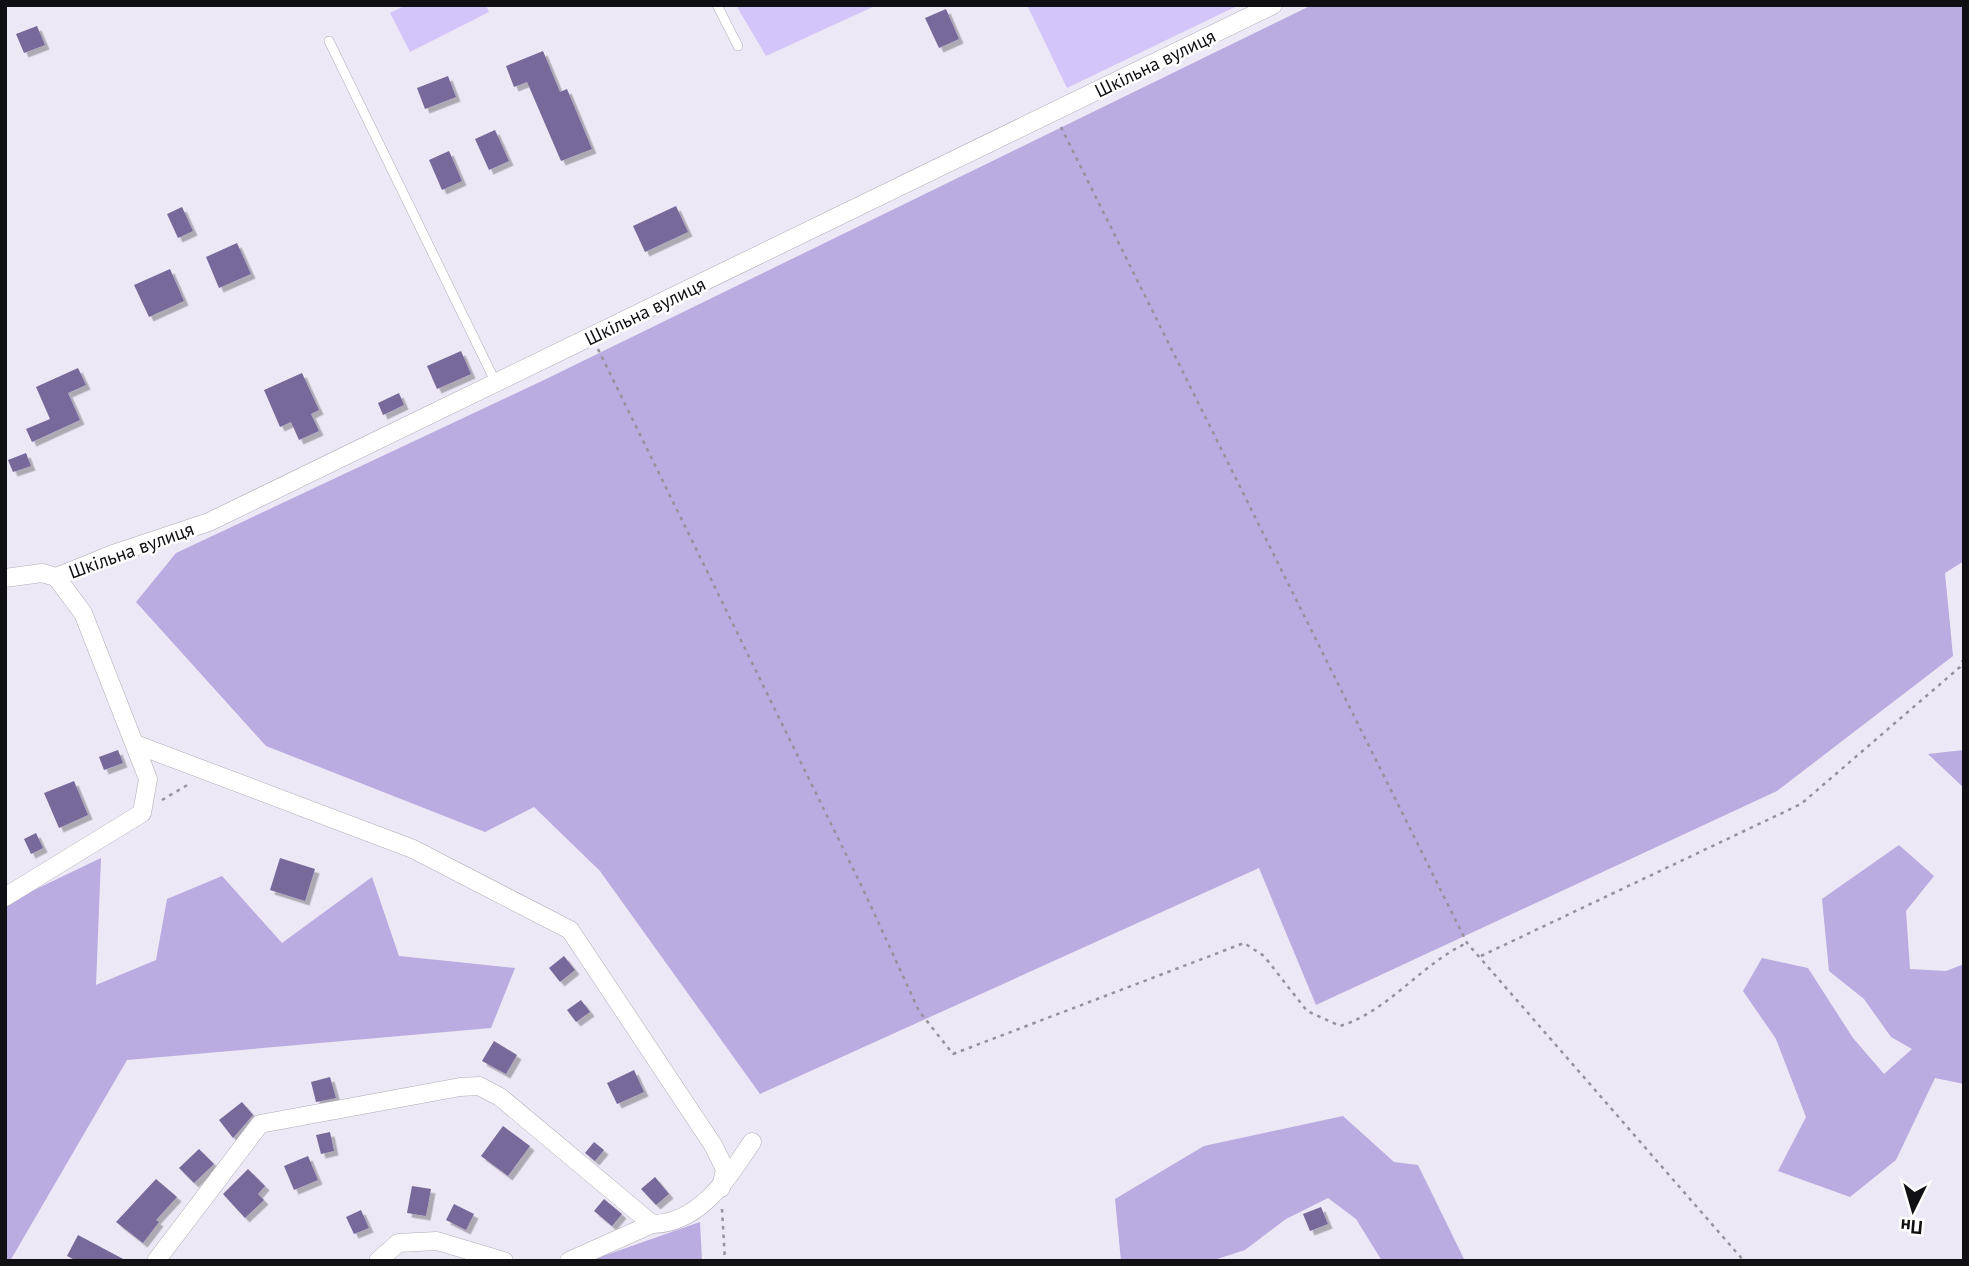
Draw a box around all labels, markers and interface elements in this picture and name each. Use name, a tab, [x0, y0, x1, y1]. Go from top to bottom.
street label: Шкільна вулиця	[1091, 23, 1219, 103]
street label: Шкільна вулиця	[581, 271, 709, 351]
street label: Шкільна вулиця	[65, 516, 197, 584]
north arrow	[1878, 1175, 1948, 1245]
text: Пн	[1899, 1214, 1924, 1240]

